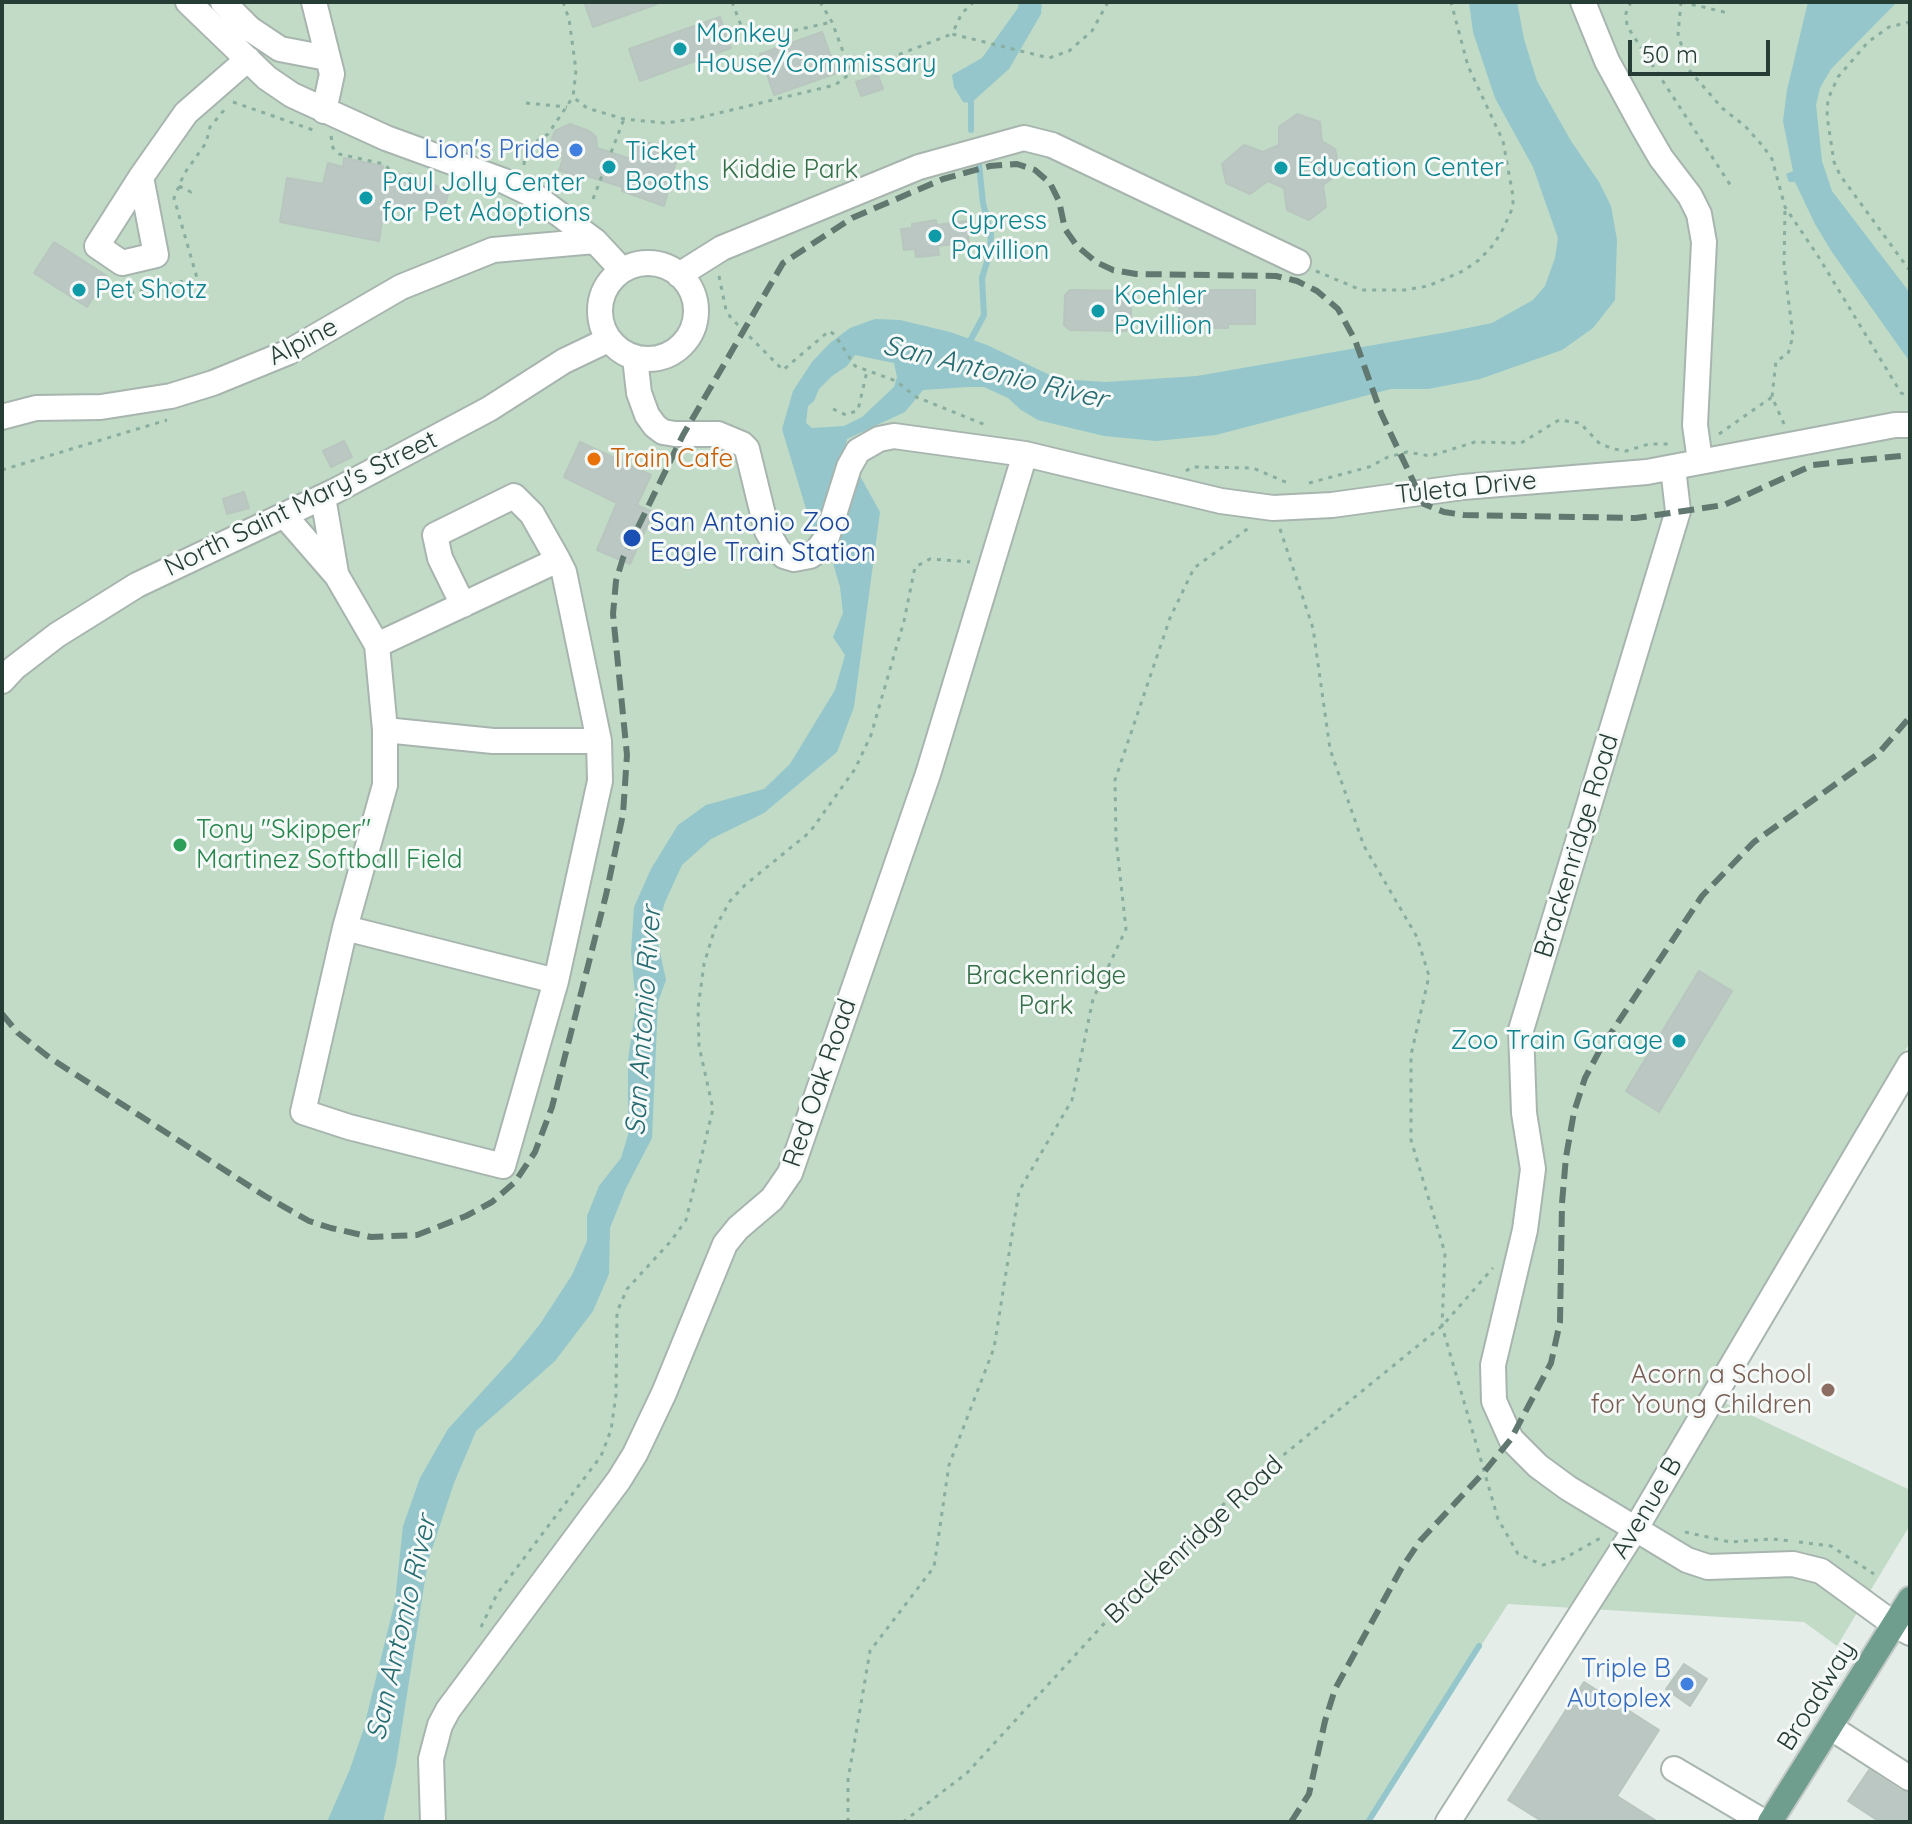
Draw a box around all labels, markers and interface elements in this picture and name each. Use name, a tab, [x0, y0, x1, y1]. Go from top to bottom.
place label: Monkey House/Commissary	[696, 18, 936, 80]
scale bar	[1632, 24, 1774, 74]
text: 50 m	[1642, 39, 1698, 69]
marker: Monkey House/Commissary	[671, 40, 689, 58]
place label: Lion's Pride	[424, 134, 560, 166]
place label: Ticket Booths	[625, 136, 709, 198]
marker: Lion's Pride	[567, 141, 585, 159]
place label: Education Center	[1297, 152, 1504, 184]
park label: Kiddie Park	[721, 154, 859, 186]
marker: Ticket Booths	[600, 158, 618, 176]
marker: Education Center	[1272, 159, 1290, 177]
place label: Paul Jolly Center for Pet Adoptions	[382, 167, 590, 228]
marker: Paul Jolly Center for Pet Adoptions	[357, 189, 375, 207]
place label: Cypress Pavillion	[951, 205, 1049, 266]
marker: Cypress Pavillion	[926, 227, 944, 245]
place label: Pet Shotz	[95, 274, 207, 306]
place label: Koehler Pavillion	[1114, 280, 1212, 342]
marker: Pet Shotz	[70, 281, 88, 299]
marker: Koehler Pavillion	[1089, 302, 1107, 320]
street label: Alpine	[263, 311, 343, 373]
water label: San Antonio River	[879, 329, 1111, 417]
street label: North Saint Mary's Street	[160, 424, 442, 584]
place label: Train Cafe	[610, 443, 733, 475]
marker: Train Cafe	[585, 450, 603, 468]
street label: Tuleta Drive	[1394, 465, 1538, 511]
place label: San Antonio Zoo Eagle Train Station	[650, 507, 876, 568]
marker: San Antonio Zoo Eagle Train Station	[621, 527, 643, 549]
street label: Brackenridge Road	[1528, 730, 1626, 962]
place label: Tony "Skipper" Martinez Softball Field	[196, 814, 462, 876]
marker: Tony "Skipper" Martinez Softball Field	[171, 836, 189, 854]
water label: San Antonio River	[619, 905, 669, 1137]
park label: Brackenridge Park	[966, 960, 1126, 1022]
street label: Red Oak Road	[777, 995, 863, 1171]
place label: Zoo Train Garage	[1451, 1025, 1663, 1057]
marker: Zoo Train Garage	[1670, 1032, 1688, 1050]
place label: Acorn a School for Young Children	[1591, 1359, 1812, 1420]
marker: Acorn a School for Young Children	[1819, 1381, 1837, 1399]
street label: Brackenridge Road	[1098, 1449, 1290, 1631]
street label: Avenue B	[1605, 1452, 1689, 1564]
water label: San Antonio River	[360, 1512, 444, 1744]
street label: Broadway	[1771, 1635, 1863, 1757]
place label: Triple B Autoplex	[1567, 1653, 1671, 1714]
marker: Triple B Autoplex	[1678, 1675, 1696, 1693]

